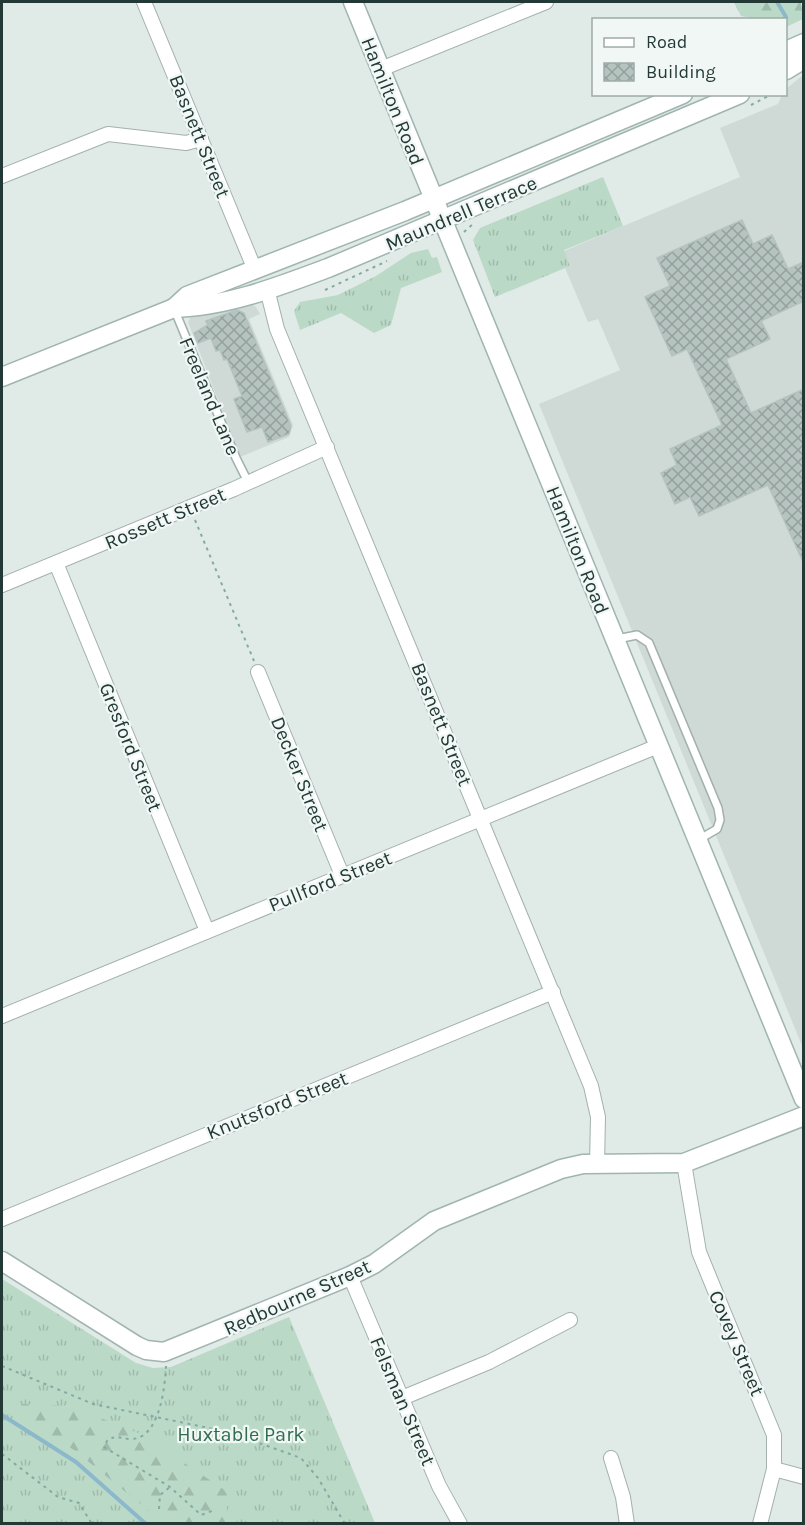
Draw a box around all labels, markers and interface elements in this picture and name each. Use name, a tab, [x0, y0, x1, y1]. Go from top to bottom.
legend	[592, 18, 787, 96]
text: Road	[646, 31, 687, 53]
street label: Hamilton Road	[356, 34, 429, 169]
text: Building	[646, 61, 716, 83]
street label: Basnett Street	[164, 71, 235, 202]
street label: Maundrell Terrace	[382, 171, 540, 256]
street label: Freeland Lane	[174, 334, 245, 459]
street label: Rossett Street	[101, 482, 230, 554]
street label: Hamilton Road	[541, 483, 614, 618]
street label: Basnett Street	[406, 659, 477, 790]
street label: Gresford Street	[94, 679, 167, 815]
street label: Decker Street	[266, 713, 333, 836]
street label: Pullford Street	[265, 846, 396, 917]
street label: Knutsford Street	[203, 1066, 352, 1144]
street label: Redbourne Street	[220, 1255, 375, 1340]
street label: Covey Street	[704, 1287, 769, 1400]
street label: Felsman Street	[365, 1333, 440, 1470]
park label: Huxtable Park	[177, 1423, 305, 1446]

